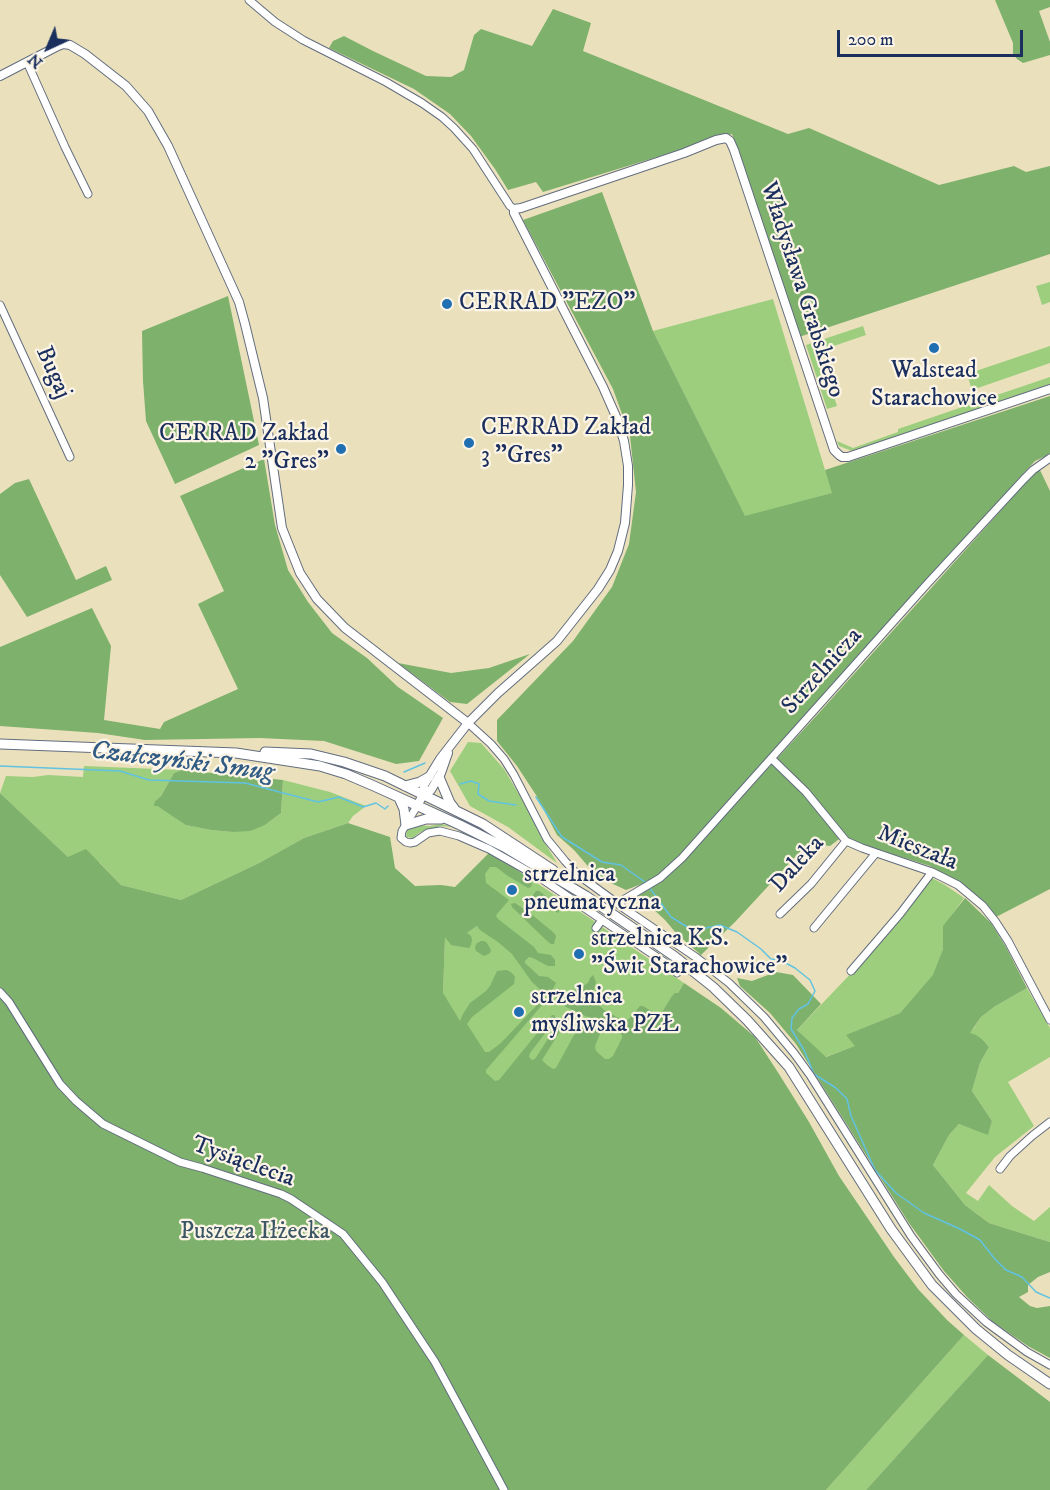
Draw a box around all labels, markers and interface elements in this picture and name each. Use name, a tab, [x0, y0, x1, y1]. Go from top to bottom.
north arrow	[18, 18, 78, 78]
scale bar	[840, 18, 1026, 56]
text: 200 m	[848, 29, 894, 51]
text: N	[24, 49, 47, 73]
street label: Władysława Grabskiego	[753, 179, 849, 401]
place label: CERRAD "EZO"	[459, 290, 635, 318]
marker: CERRAD "EZO"	[440, 297, 454, 311]
marker: Walstead Starachowice	[927, 341, 941, 355]
street label: Bugaj	[28, 342, 76, 404]
place label: Walstead Starachowice	[871, 358, 997, 414]
place label: CERRAD Zakład 3 "Gres"	[481, 415, 651, 471]
place label: CERRAD Zakład 2 "Gres"	[159, 421, 329, 477]
marker: CERRAD Zakład 3 "Gres"	[462, 436, 476, 450]
marker: CERRAD Zakład 2 "Gres"	[334, 442, 348, 456]
street label: Strzelnicza	[777, 623, 869, 721]
water label: Czałczyński Smug	[89, 736, 275, 790]
street label: Mieszała	[873, 820, 961, 878]
street label: Daleka	[765, 830, 831, 900]
place label: strzelnica pneumatyczna	[524, 862, 661, 918]
marker: strzelnica pneumatyczna	[505, 883, 519, 897]
place label: strzelnica K.S. "Świt Starachowice"	[591, 926, 787, 982]
marker: strzelnica K.S. "Świt Starachowice"	[572, 947, 586, 961]
place label: strzelnica myśliwska PZŁ	[531, 984, 679, 1040]
marker: strzelnica myśliwska PZŁ	[512, 1005, 526, 1019]
street label: Tysiąclecia	[188, 1131, 298, 1195]
park label: Puszcza Iłżecka	[180, 1219, 330, 1247]

